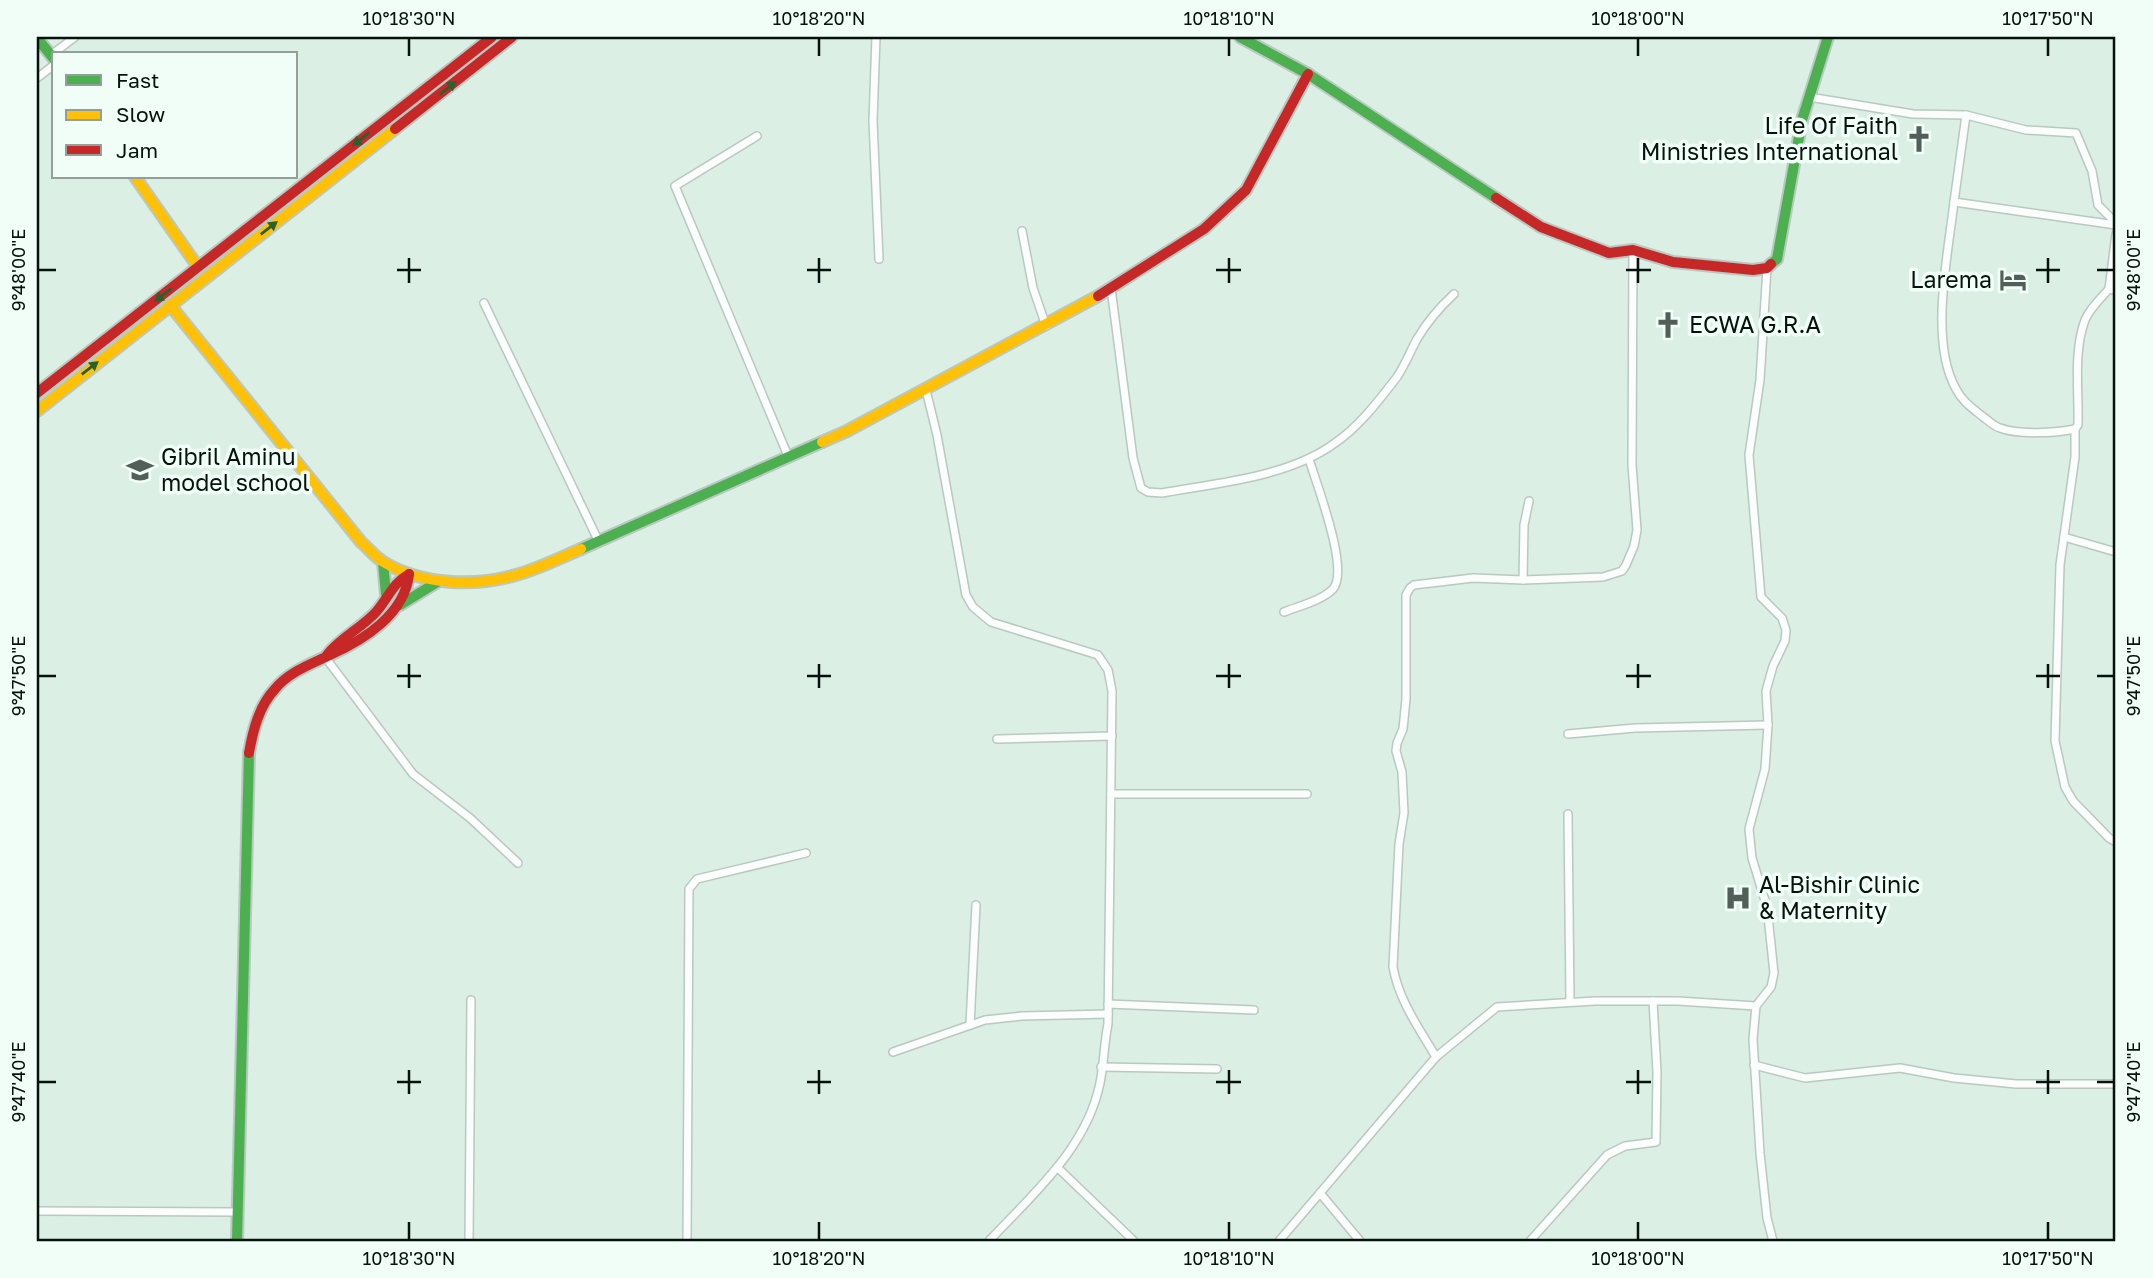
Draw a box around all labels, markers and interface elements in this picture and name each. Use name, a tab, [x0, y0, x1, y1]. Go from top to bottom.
text: 10°18'30"N	[363, 7, 455, 29]
text: 10°18'20"N	[773, 7, 865, 29]
text: 10°18'10"N	[1183, 7, 1275, 29]
text: 10°18'00"N	[1591, 7, 1685, 29]
text: 10°17'50"N	[2002, 7, 2094, 29]
legend	[52, 52, 298, 178]
text: Fast	[116, 67, 159, 93]
one-way arrow	[440, 81, 457, 96]
text: Slow	[116, 101, 165, 127]
place label: Life Of Faith Ministries International	[1641, 111, 1898, 165]
church icon: Life Of Faith Ministries International	[1904, 124, 1934, 154]
one-way arrow	[352, 131, 370, 146]
text: Jam	[116, 137, 158, 163]
one-way arrow	[259, 220, 277, 235]
text: 9°48'00"E	[7, 229, 29, 311]
text: 9°48'00"E	[2122, 229, 2144, 311]
place label: Larema	[1910, 265, 1992, 293]
hotel icon: Larema	[1998, 265, 2028, 295]
one-way arrow	[154, 287, 172, 302]
church icon: ECWA G.R.A	[1653, 310, 1683, 340]
place label: ECWA G.R.A	[1689, 310, 1821, 338]
one-way arrow	[81, 361, 99, 376]
place label: Gibril Aminu model school	[161, 442, 310, 496]
school or university icon: Gibril Aminu model school	[125, 455, 155, 485]
text: 9°47'50"E	[7, 636, 29, 716]
text: 9°47'50"E	[2122, 636, 2144, 716]
place label: Al-Bishir Clinic & Maternity	[1759, 870, 1920, 924]
hospital icon: Al-Bishir Clinic & Maternity	[1723, 883, 1753, 913]
text: 9°47'40"E	[7, 1042, 29, 1122]
text: 9°47'40"E	[2122, 1042, 2144, 1122]
text: 10°18'30"N	[363, 1247, 455, 1269]
text: 10°18'20"N	[773, 1247, 865, 1269]
text: 10°18'10"N	[1183, 1247, 1275, 1269]
text: 10°18'00"N	[1591, 1247, 1685, 1269]
text: 10°17'50"N	[2002, 1247, 2094, 1269]

